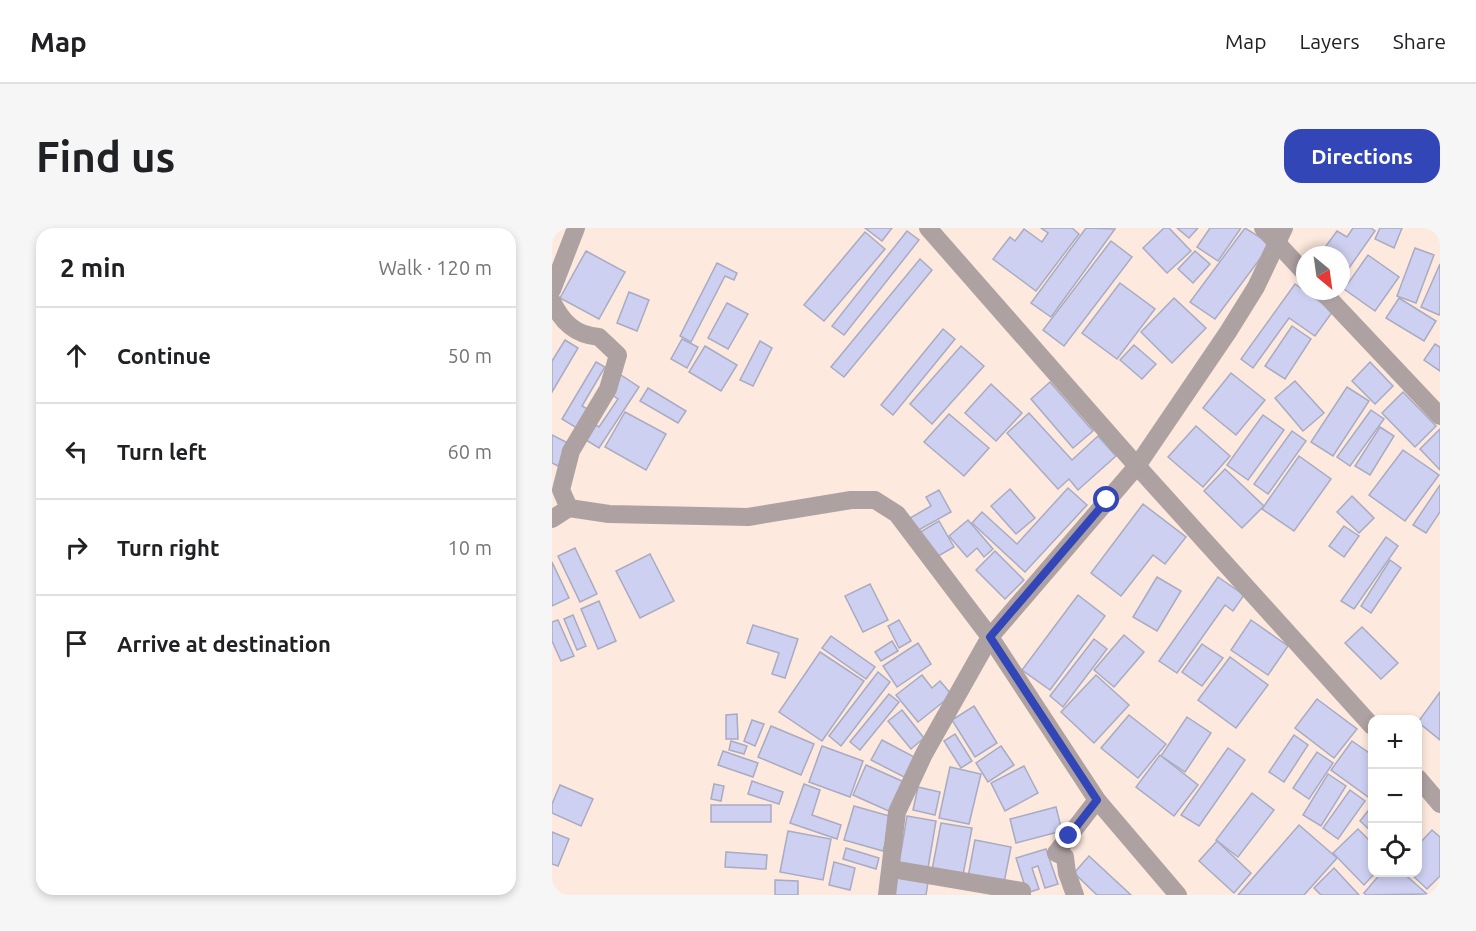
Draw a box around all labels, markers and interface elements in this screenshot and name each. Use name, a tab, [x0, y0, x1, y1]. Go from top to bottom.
text: Map	[30, 26, 87, 57]
text: Map	[1225, 29, 1266, 53]
text: Layers	[1299, 29, 1360, 53]
text: Share	[1393, 29, 1446, 53]
button: Directions	[1284, 129, 1440, 183]
text: Find us	[36, 133, 175, 180]
north arrow	[1296, 246, 1350, 300]
text: 2 min	[60, 253, 126, 282]
text: Walk · 120 m	[379, 256, 492, 279]
icon: ahead	[60, 339, 93, 372]
text: Continue	[117, 343, 211, 368]
text: 50 m	[448, 344, 492, 367]
icon: left	[60, 435, 93, 468]
text: Turn left	[117, 439, 207, 464]
text: 60 m	[448, 440, 492, 463]
route start	[1093, 486, 1119, 512]
icon: right	[60, 531, 93, 564]
text: Turn right	[117, 535, 219, 560]
text: 10 m	[448, 536, 492, 559]
icon: arrive	[60, 627, 93, 660]
text: Arrive at destination	[117, 631, 331, 656]
map controls	[1368, 715, 1422, 877]
button: +	[1368, 715, 1422, 769]
button: −	[1368, 769, 1422, 823]
route end	[1055, 822, 1081, 848]
button: locate	[1368, 823, 1422, 877]

